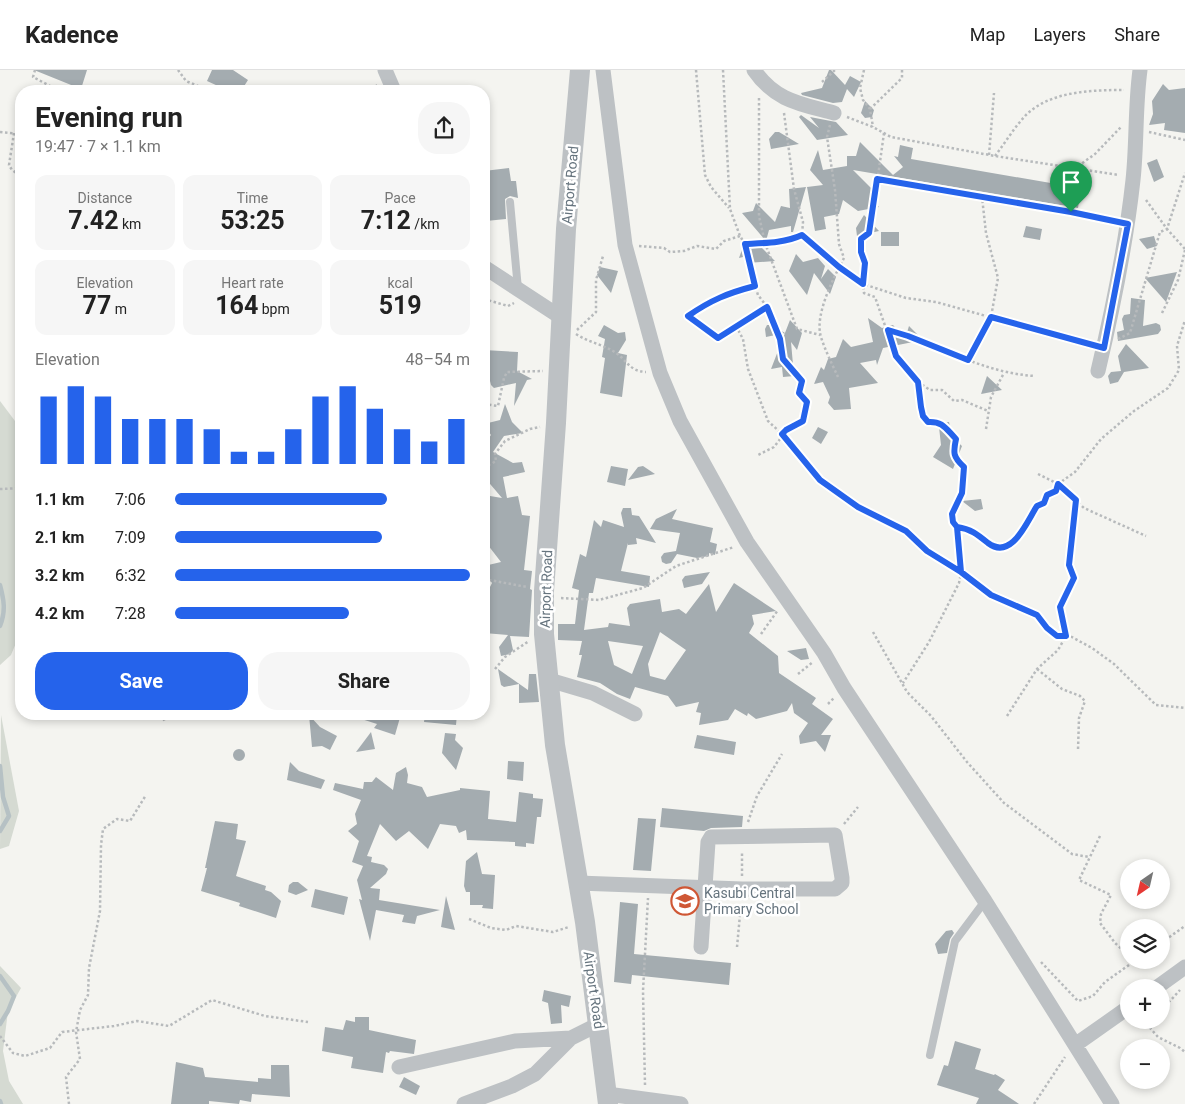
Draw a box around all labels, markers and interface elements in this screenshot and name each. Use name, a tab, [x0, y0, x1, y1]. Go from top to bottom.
text: Kadence	[25, 21, 119, 49]
text: Map	[970, 24, 1005, 45]
text: Layers	[1033, 24, 1086, 45]
text: Share	[1114, 24, 1160, 45]
text: Evening run	[35, 101, 183, 134]
button: share	[418, 102, 470, 154]
text: 19:47 · 7 × 1.1 km	[35, 137, 161, 156]
street label: Airport Road	[559, 145, 581, 225]
pin	[1050, 161, 1092, 212]
icon: arrive	[1057, 168, 1085, 196]
text: Distance	[78, 190, 132, 206]
text: Time	[237, 190, 268, 206]
text: Pace	[385, 190, 416, 206]
text: 7.42	[68, 206, 119, 235]
text: 53:25	[220, 206, 285, 235]
text: 7:12	[361, 206, 411, 235]
text: km	[119, 216, 141, 232]
text: /km	[411, 216, 440, 232]
text: Elevation	[76, 275, 133, 291]
text: Heart rate	[221, 275, 284, 291]
text: kcal	[388, 275, 413, 291]
text: 77	[83, 291, 111, 320]
text: 164	[215, 291, 258, 320]
text: 519	[379, 291, 422, 320]
text: m	[111, 301, 127, 317]
text: bpm	[258, 301, 290, 317]
text: Elevation	[35, 350, 100, 369]
text: 48–54 m	[406, 350, 470, 369]
text: 1.1 km	[35, 490, 84, 509]
text: 7:06	[115, 490, 146, 509]
text: 2.1 km	[35, 528, 84, 547]
text: 7:09	[115, 528, 146, 547]
street label: Airport Road	[537, 550, 555, 628]
text: 3.2 km	[35, 566, 84, 585]
text: 6:32	[115, 566, 146, 585]
text: 4.2 km	[35, 604, 84, 623]
text: 7:28	[115, 604, 146, 623]
button: Save	[35, 652, 248, 710]
button: Share	[258, 652, 470, 710]
north arrow	[1120, 859, 1170, 909]
map controls	[1120, 859, 1170, 1089]
place label: Kasubi Central Primary School	[704, 885, 799, 917]
school or university icon: Kasubi Central Primary School	[670, 886, 700, 916]
button: layers	[1120, 919, 1170, 969]
street label: Airport Road	[581, 950, 607, 1030]
button: +	[1120, 979, 1170, 1029]
button: −	[1120, 1039, 1170, 1089]

